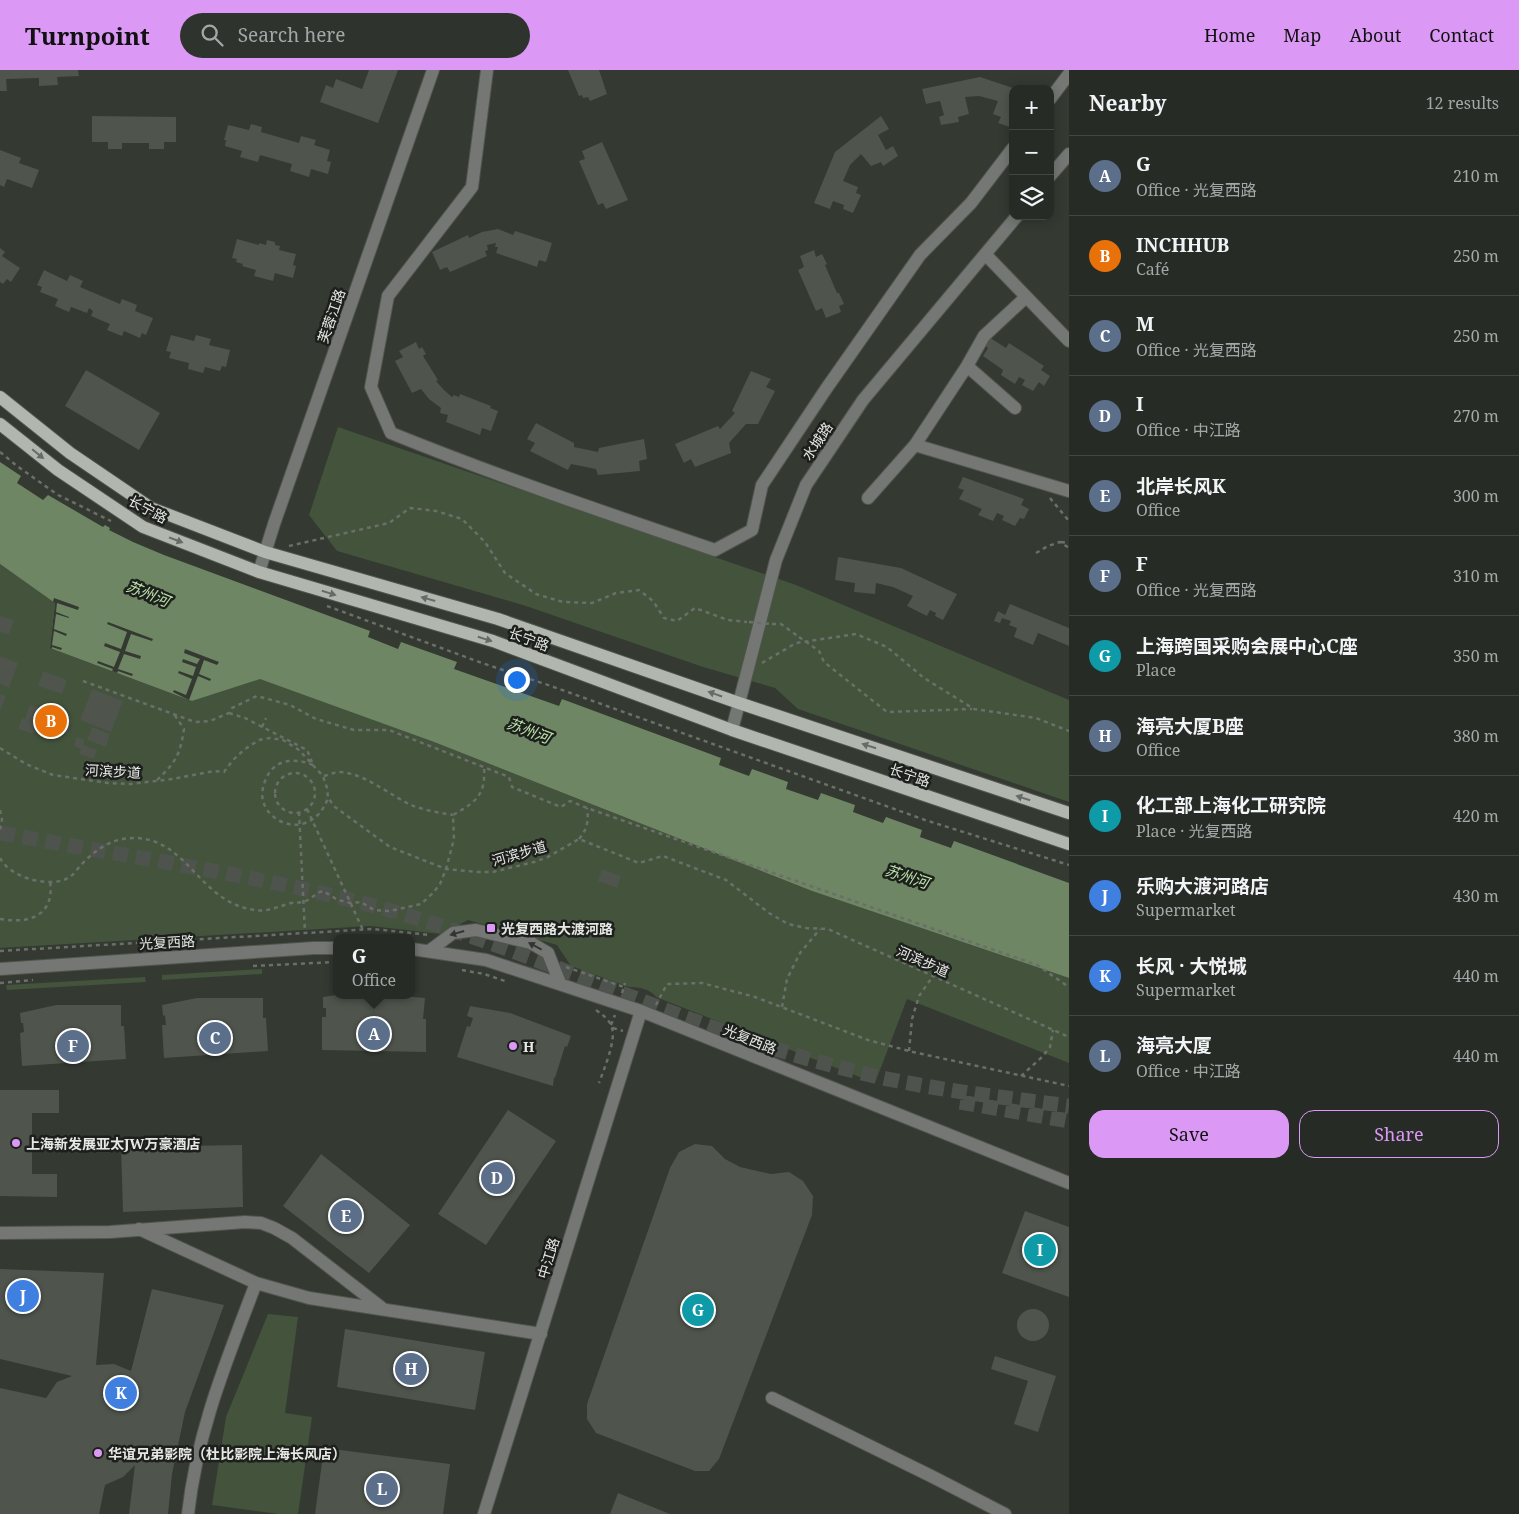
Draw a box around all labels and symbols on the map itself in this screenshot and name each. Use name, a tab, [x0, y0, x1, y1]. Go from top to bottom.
street label: 芙蓉江路	[313, 286, 349, 346]
street label: 水城路	[797, 418, 837, 464]
one-way arrow	[31, 449, 44, 460]
street label: 长宁路	[125, 491, 171, 527]
one-way arrow	[168, 536, 183, 544]
water label: 苏州河	[123, 575, 175, 612]
one-way arrow	[322, 589, 337, 597]
one-way arrow	[420, 594, 435, 602]
street label: 长宁路	[506, 623, 552, 655]
one-way arrow	[477, 635, 492, 643]
your location	[504, 667, 530, 693]
one-way arrow	[707, 690, 722, 697]
pin: B	[35, 702, 67, 740]
water label: 苏州河	[504, 713, 556, 748]
one-way arrow	[861, 742, 876, 749]
street label: 长宁路	[887, 759, 933, 791]
street label: 河滨步道	[85, 760, 141, 782]
one-way arrow	[1015, 794, 1030, 801]
street label: 河滨步道	[489, 836, 549, 870]
water label: 苏州河	[883, 860, 934, 893]
place label: 光复西路大渡河路	[501, 919, 613, 938]
marker: 光复西路大渡河路	[485, 922, 497, 934]
one-way arrow	[449, 930, 464, 938]
street label: 光复西路	[139, 931, 195, 953]
street label: 河滨步道	[894, 941, 952, 981]
one-way arrow	[528, 942, 543, 950]
pin: A	[358, 1015, 390, 1053]
pin: C	[199, 1019, 231, 1057]
street label: 光复西路	[720, 1020, 780, 1058]
pin: F	[57, 1027, 89, 1065]
place label: H	[523, 1037, 535, 1056]
marker: H	[507, 1040, 519, 1052]
place label: 上海新发展亚太JW万豪酒店	[26, 1134, 200, 1153]
marker: 上海新发展亚太JW万豪酒店	[10, 1137, 22, 1149]
pin: D	[481, 1159, 513, 1197]
pin: E	[330, 1197, 362, 1235]
pin: I	[1024, 1231, 1056, 1269]
street label: 中江路	[533, 1235, 563, 1281]
pin: J	[7, 1277, 39, 1315]
pin: G	[682, 1291, 714, 1329]
pin: H	[395, 1350, 427, 1388]
pin: K	[105, 1374, 137, 1412]
place label: 华谊兄弟影院（杜比影院上海长风店）	[108, 1444, 346, 1463]
marker: 华谊兄弟影院（杜比影院上海长风店）	[92, 1447, 104, 1459]
pin: L	[366, 1470, 398, 1508]

